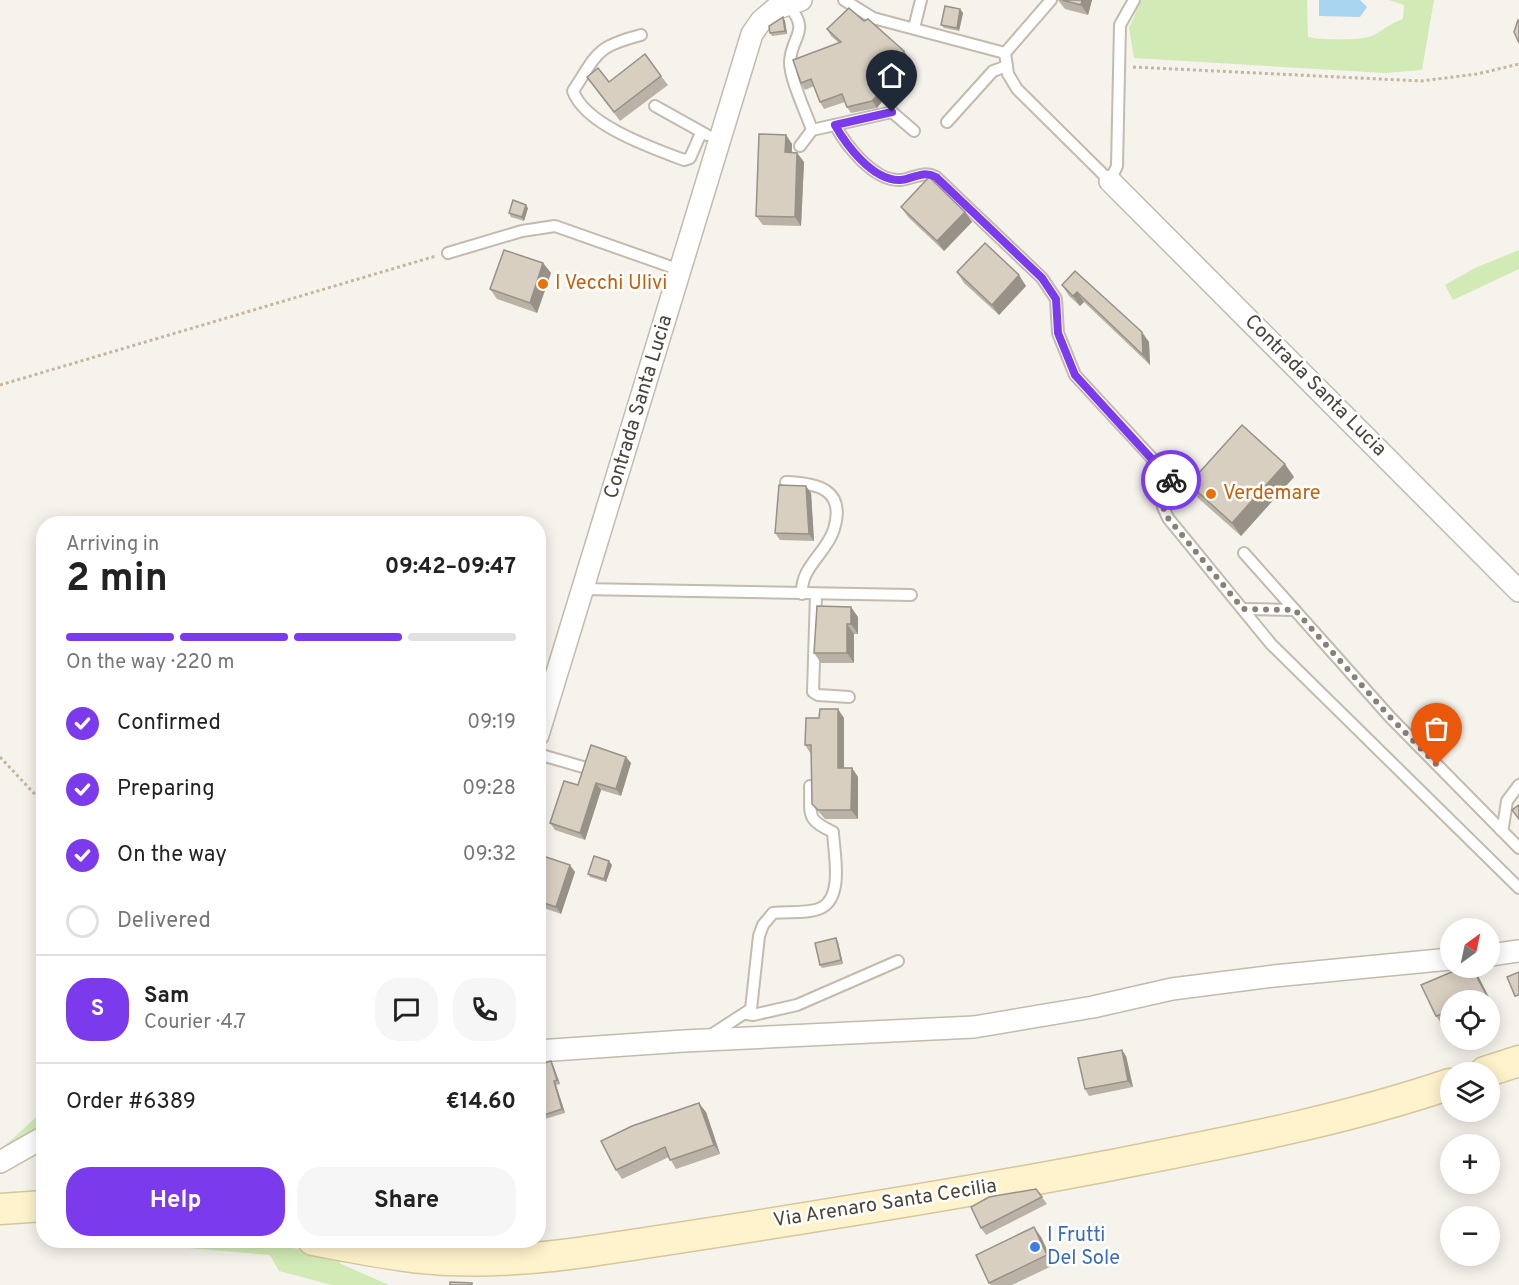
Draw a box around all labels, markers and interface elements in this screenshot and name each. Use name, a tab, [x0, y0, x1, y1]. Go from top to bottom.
pin	[866, 50, 917, 112]
icon: home	[875, 59, 908, 92]
place label: I Vecchi Ulivi	[555, 271, 667, 297]
marker: I Vecchi Ulivi	[536, 277, 550, 291]
street label: Contrada Santa Lucia	[1238, 309, 1392, 463]
street label: Contrada Santa Lucia	[599, 312, 679, 502]
courier	[1141, 450, 1201, 510]
icon: bike	[1155, 464, 1188, 497]
place label: Verdemare	[1223, 481, 1320, 507]
marker: Verdemare	[1204, 487, 1218, 501]
text: Arriving in	[66, 532, 159, 558]
text: 09:42–09:47	[385, 554, 516, 581]
text: 2 min	[66, 556, 168, 605]
text: On the way · 220 m	[66, 650, 234, 676]
pin	[1411, 703, 1462, 765]
icon: check	[66, 707, 99, 740]
text: Confirmed	[117, 710, 221, 737]
text: 09:19	[467, 710, 516, 736]
icon: bag	[1420, 712, 1453, 745]
icon: check	[66, 773, 99, 806]
text: Preparing	[117, 776, 215, 803]
text: 09:28	[462, 776, 516, 802]
icon: check	[66, 839, 99, 872]
text: On the way	[117, 842, 227, 869]
text: 09:32	[463, 842, 516, 868]
text: Delivered	[117, 908, 211, 935]
north arrow	[1440, 918, 1500, 978]
map controls	[1440, 918, 1500, 1266]
button: chat	[375, 978, 438, 1041]
button: phone	[453, 978, 516, 1041]
text: Sam	[144, 983, 189, 1010]
button: locate	[1440, 990, 1500, 1050]
text: S	[91, 996, 104, 1023]
text: Courier · 4.7	[144, 1010, 246, 1036]
button: layers	[1440, 1062, 1500, 1122]
text: Order #6389	[66, 1089, 196, 1116]
text: €14.60	[446, 1089, 516, 1116]
button: +	[1440, 1134, 1500, 1194]
button: Help	[66, 1167, 285, 1236]
button: Share	[297, 1167, 516, 1236]
street label: Via Arenaro Santa Cecilia	[771, 1173, 999, 1235]
button: −	[1440, 1206, 1500, 1266]
place label: I Frutti Del Sole	[1047, 1223, 1120, 1272]
marker: I Frutti Del Sole	[1028, 1240, 1042, 1254]

